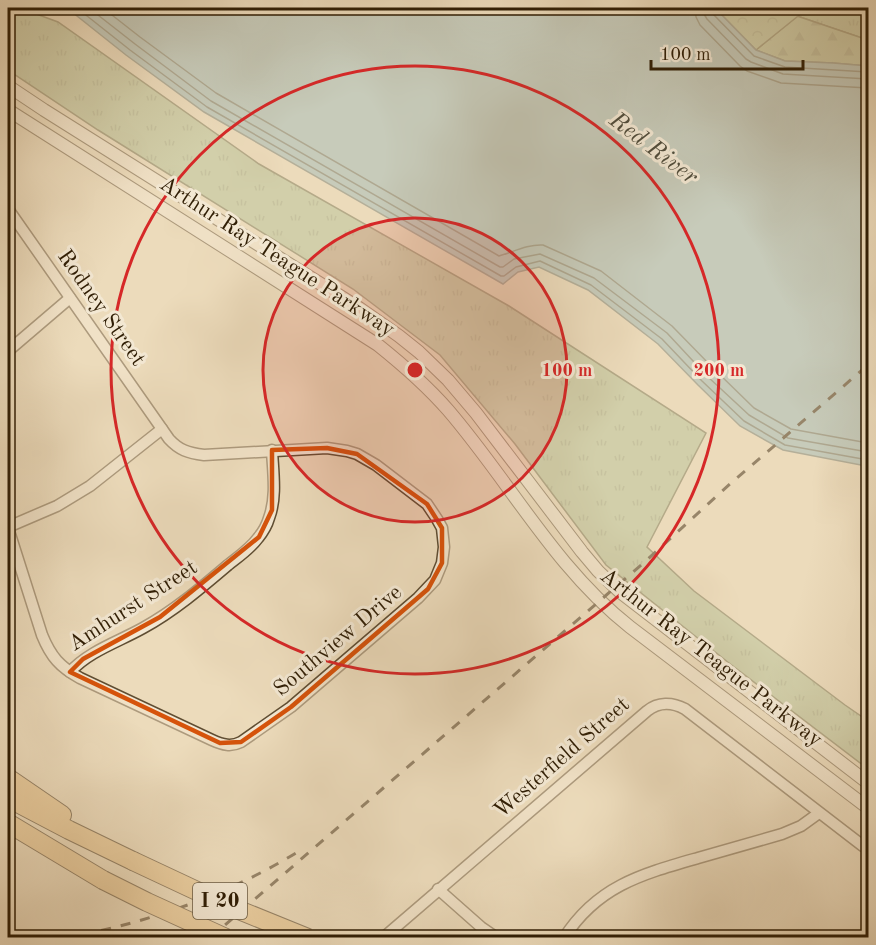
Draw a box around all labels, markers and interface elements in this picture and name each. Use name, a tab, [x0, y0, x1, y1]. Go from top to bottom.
scale bar	[651, 33, 802, 71]
text: 100 m	[660, 46, 711, 64]
water label: Red River	[604, 108, 702, 190]
street label: Arthur Ray Teague Parkway	[155, 173, 399, 341]
street label: Rodney Street	[53, 246, 149, 370]
centre of rings	[405, 360, 425, 380]
text: 100 m	[542, 362, 592, 380]
text: 200 m	[694, 362, 744, 380]
street label: Amhurst Street	[65, 556, 201, 656]
street label: Arthur Ray Teague Parkway	[596, 565, 827, 752]
street label: Southview Drive	[270, 581, 406, 701]
street label: Westerfield Street	[490, 693, 634, 823]
road number: I 20	[193, 883, 247, 919]

